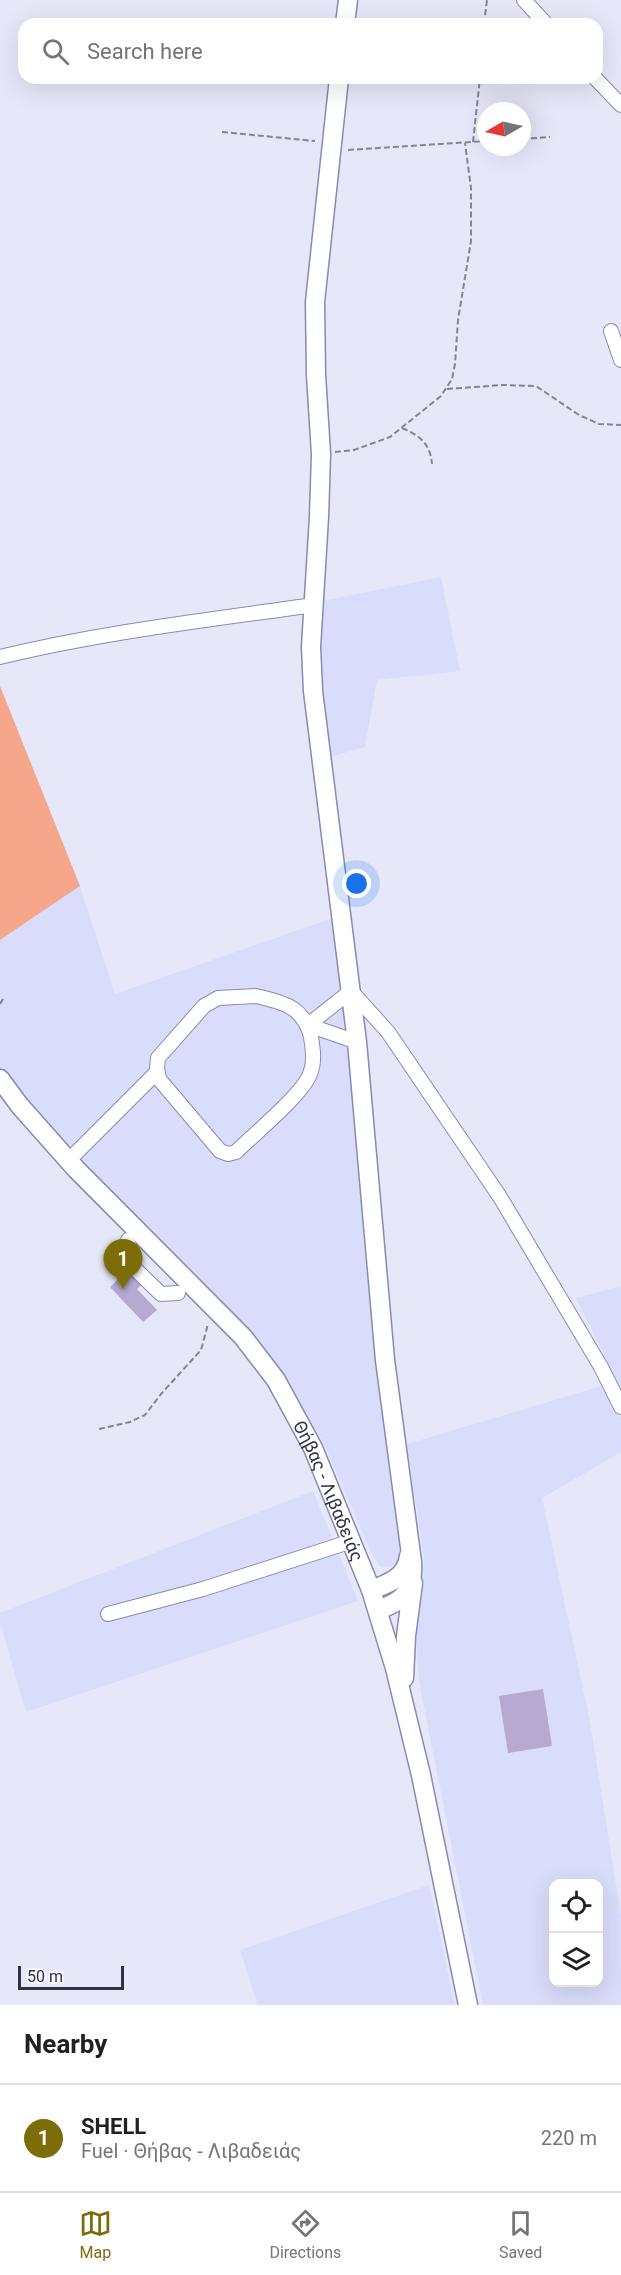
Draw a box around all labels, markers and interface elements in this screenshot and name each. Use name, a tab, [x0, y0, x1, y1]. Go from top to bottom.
search box	[18, 18, 603, 84]
icon: search	[39, 35, 72, 68]
text: Search here	[87, 39, 203, 64]
north arrow	[477, 102, 531, 156]
your location	[342, 869, 371, 898]
pin: 1	[104, 1240, 142, 1289]
street label: Θήβας - Λιβαδειάς	[289, 1417, 369, 1564]
map controls	[549, 1879, 603, 1987]
button: locate	[549, 1879, 603, 1933]
button: layers	[549, 1933, 603, 1987]
scale bar	[18, 1963, 124, 1990]
text: 50 m	[27, 1967, 63, 1986]
text: Nearby	[24, 2029, 107, 2059]
text: SHELL	[81, 2114, 146, 2139]
text: 1	[38, 2126, 49, 2150]
text: 220 m	[541, 2126, 597, 2150]
text: Fuel · Θήβας - Λιβαδειάς	[81, 2139, 301, 2163]
tab: Map	[79, 2207, 112, 2262]
tab: Directions	[269, 2207, 341, 2262]
tab: Saved	[499, 2207, 542, 2262]

